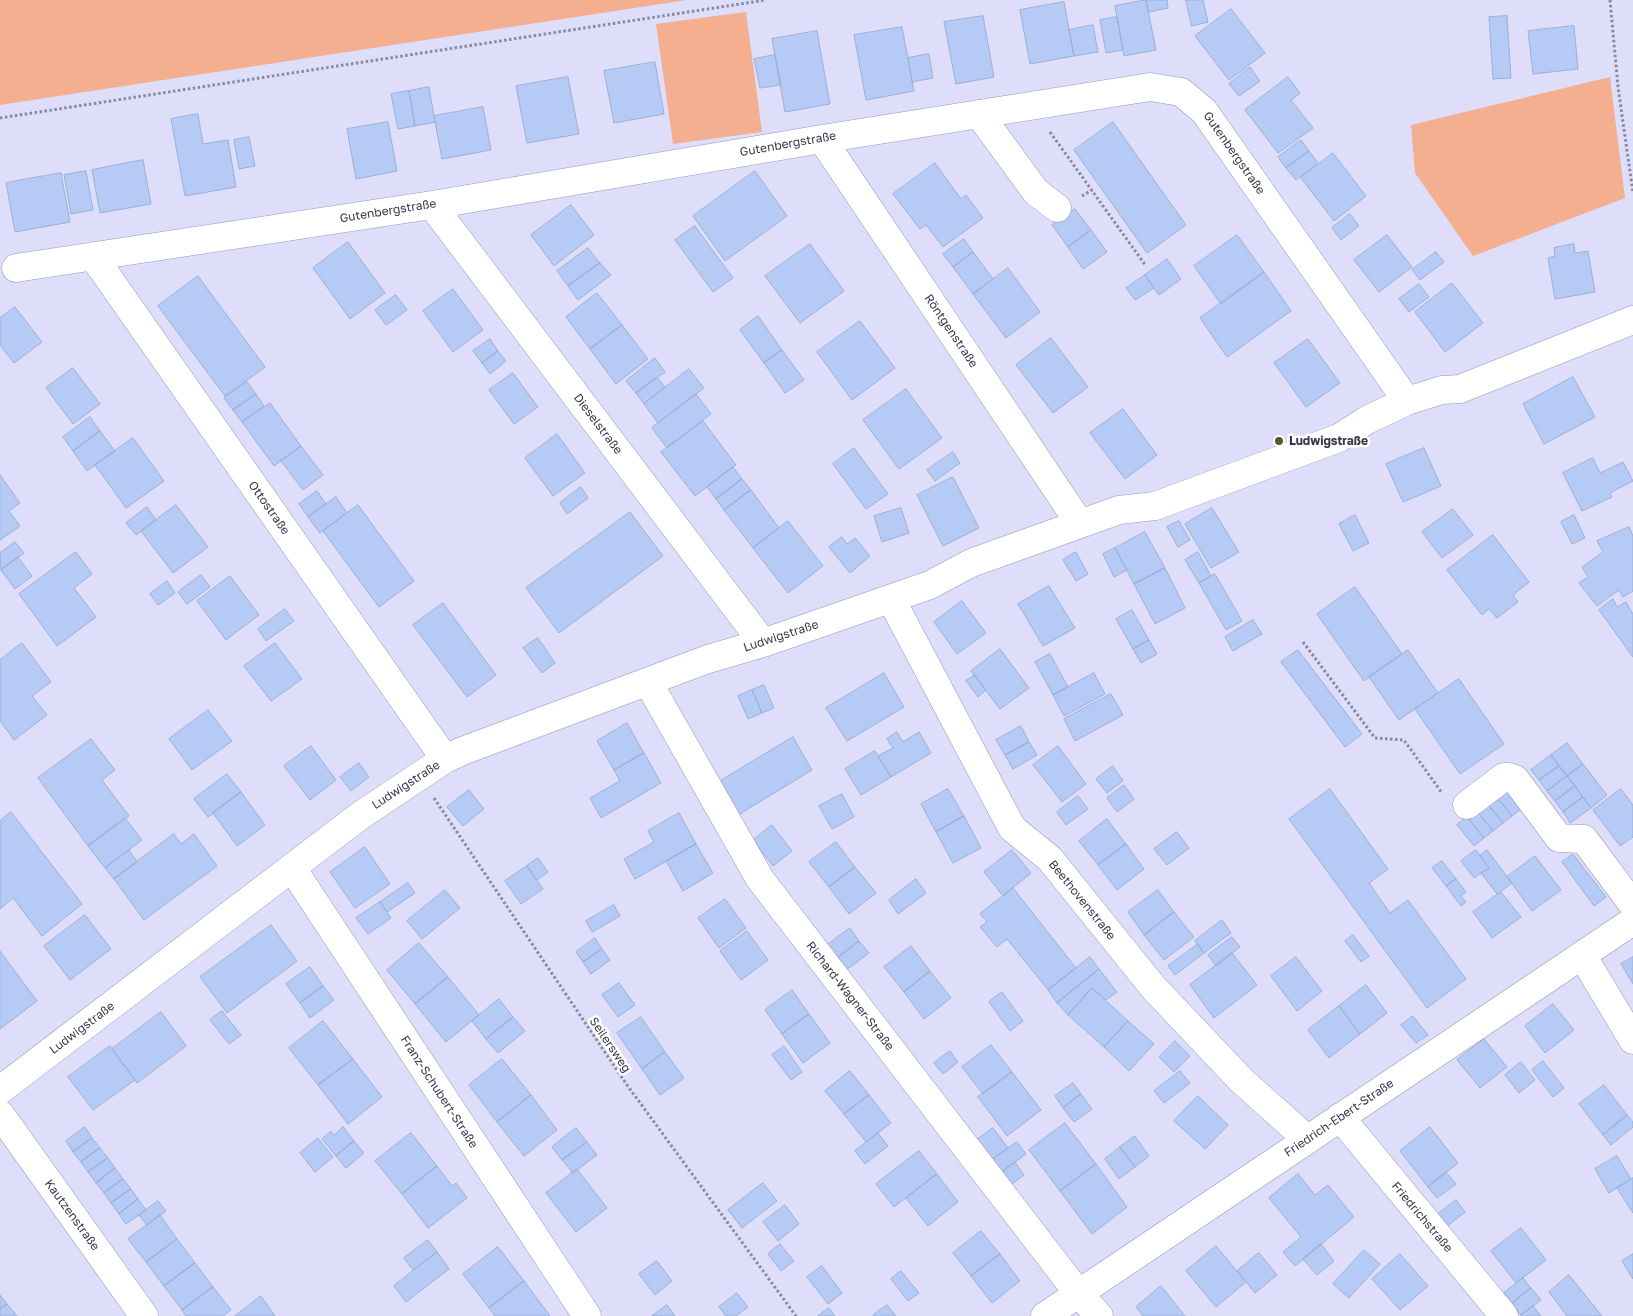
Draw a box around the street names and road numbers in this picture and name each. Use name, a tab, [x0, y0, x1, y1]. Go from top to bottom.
street label: Gutenbergstraße	[1200, 109, 1268, 197]
street label: Gutenbergstraße	[739, 128, 837, 160]
street label: Gutenbergstraße	[339, 196, 437, 226]
street label: Röntgenstraße	[921, 292, 981, 370]
street label: Dieselstraße	[571, 391, 625, 457]
street label: Ottostraße	[245, 478, 293, 538]
street label: Ludwigstraße	[742, 617, 820, 655]
street label: Ludwigstraße	[369, 758, 443, 812]
street label: Beethovenstraße	[1045, 857, 1119, 943]
street label: Richard-Wagner-Straße	[803, 939, 897, 1053]
street label: Ludwigstraße	[47, 999, 117, 1057]
street label: Seilersweg	[586, 1015, 634, 1075]
street label: Franz-Schubert-Straße	[397, 1033, 481, 1151]
street label: Friedrich-Ebert-Straße	[1282, 1076, 1396, 1160]
street label: Kautzenstraße	[41, 1177, 103, 1253]
street label: Friedrichstraße	[1388, 1179, 1456, 1255]

